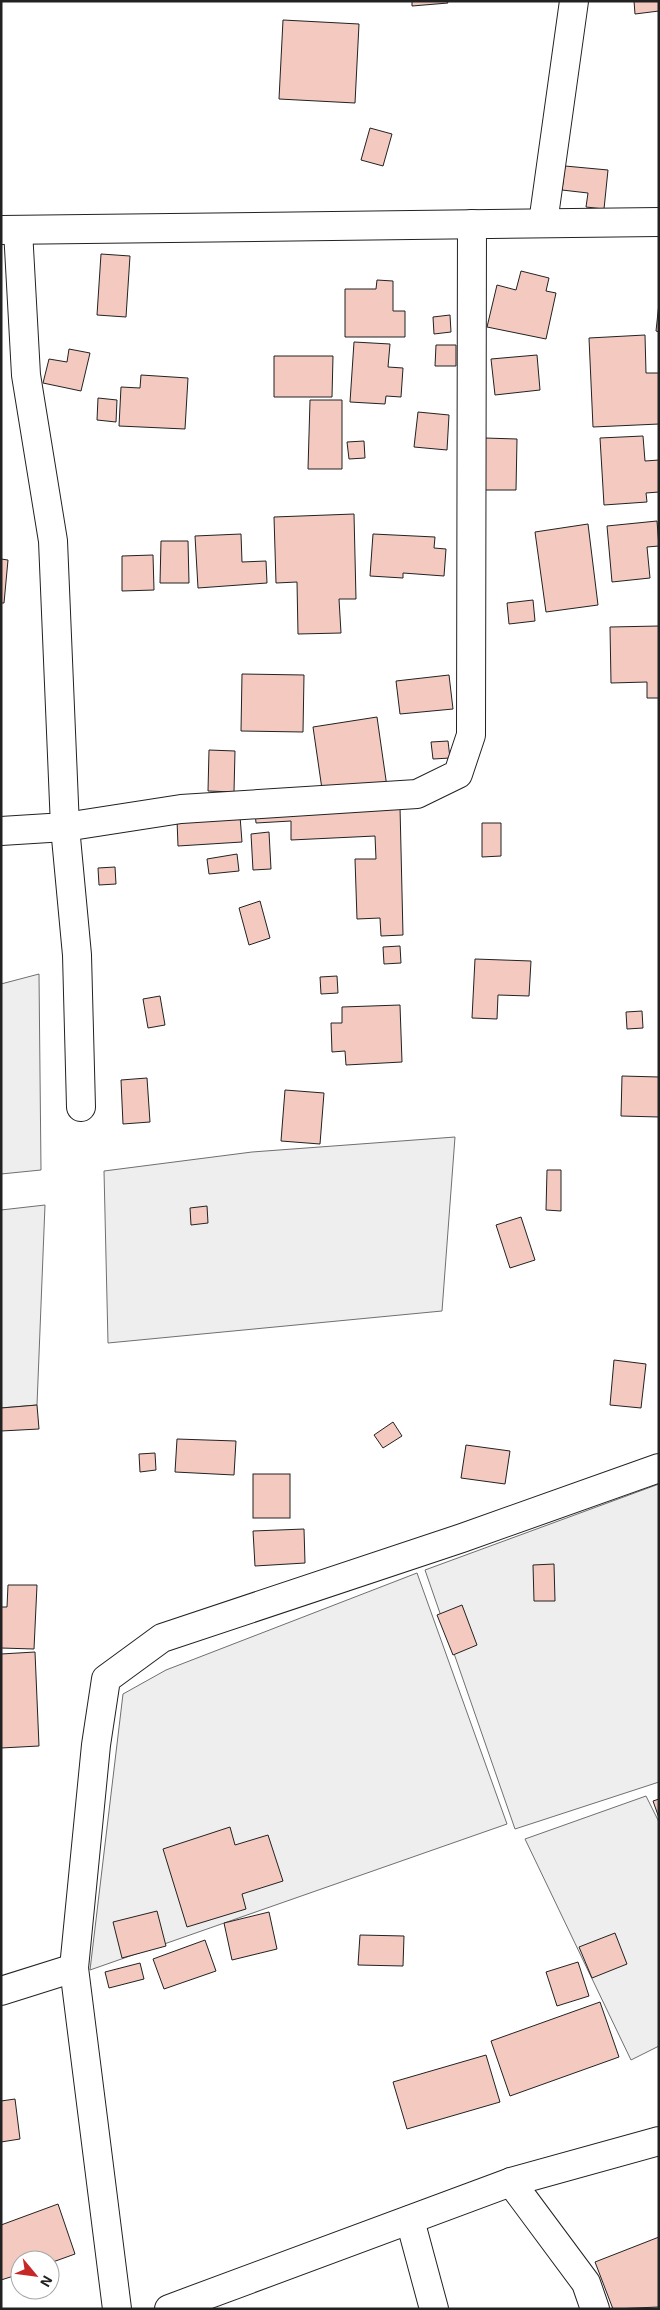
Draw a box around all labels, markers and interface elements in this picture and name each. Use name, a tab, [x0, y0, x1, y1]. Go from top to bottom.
north arrow	[10, 2250, 60, 2300]
text: N	[37, 2273, 57, 2290]

